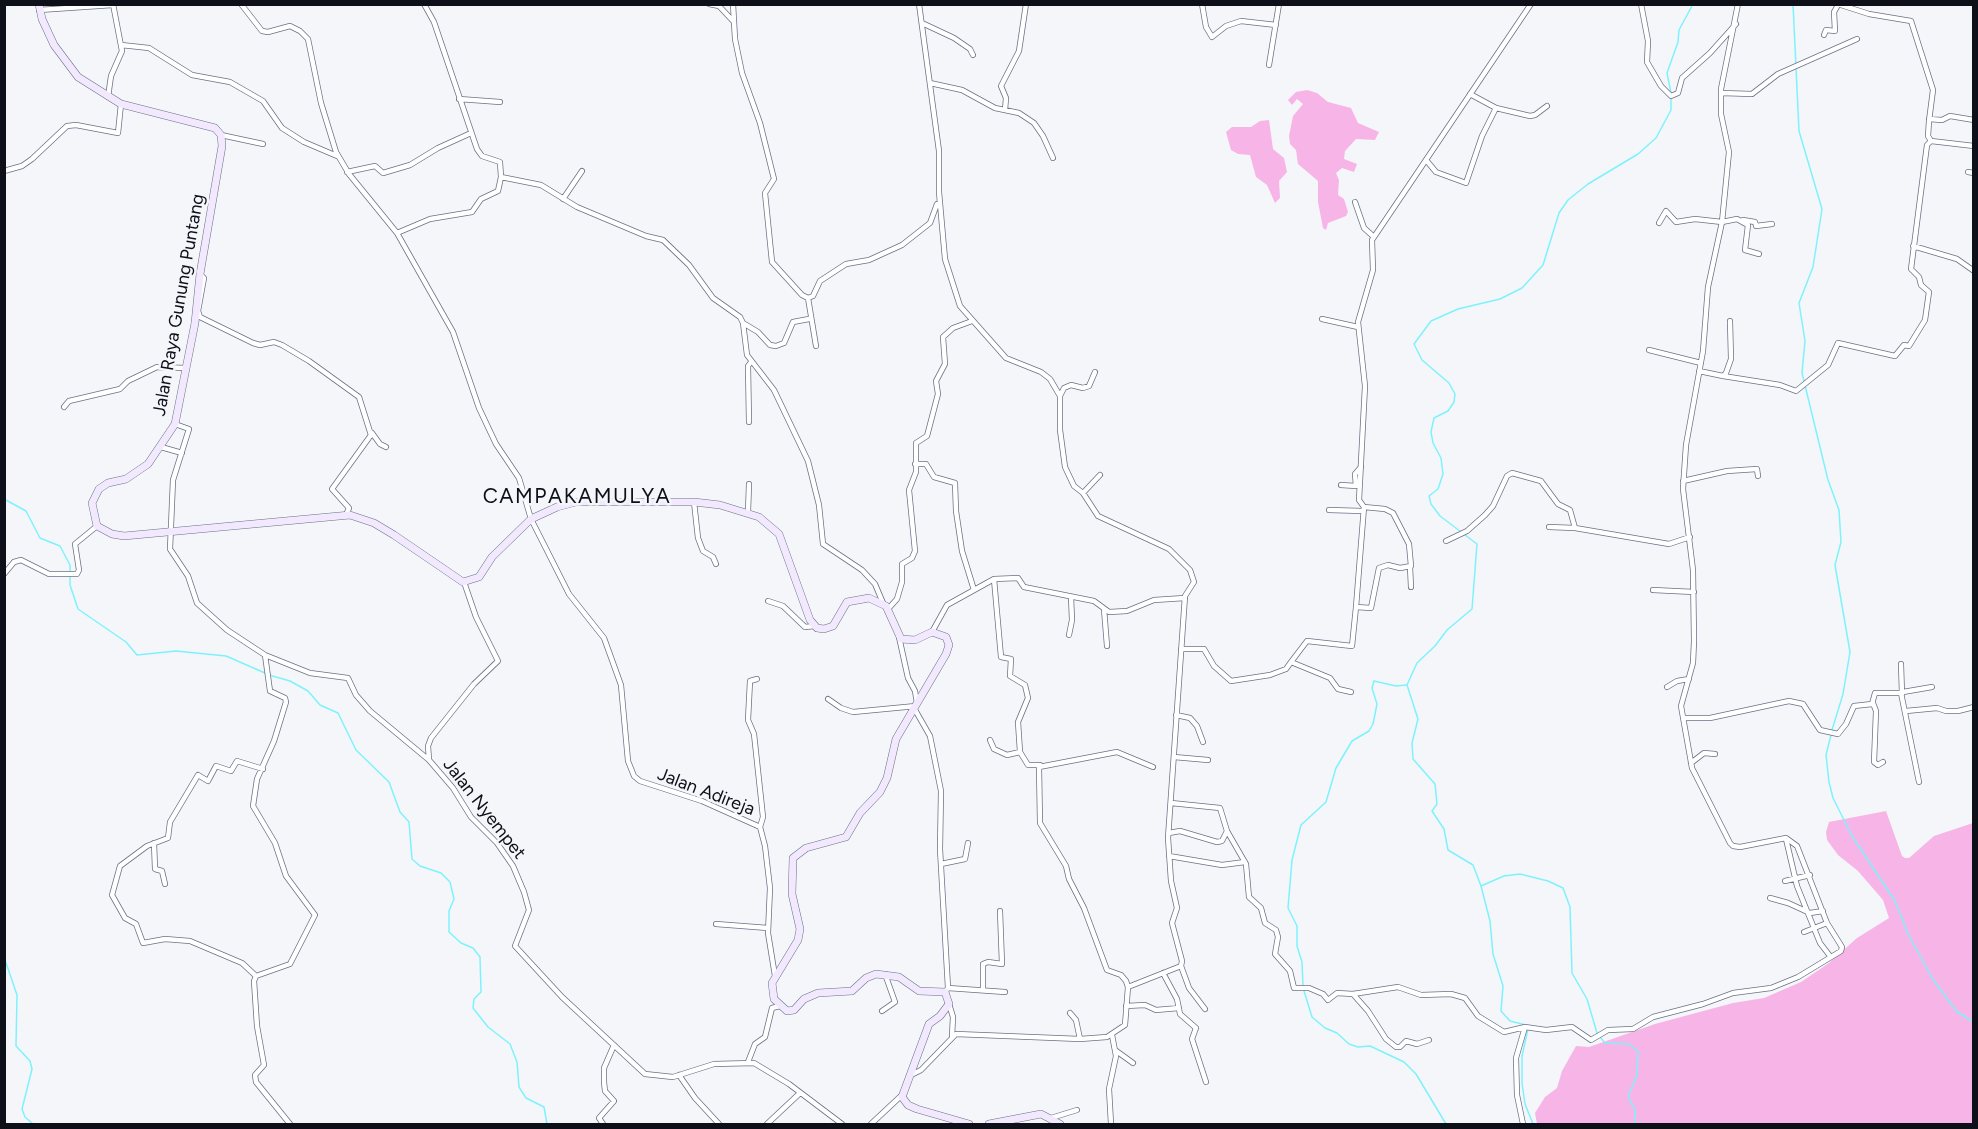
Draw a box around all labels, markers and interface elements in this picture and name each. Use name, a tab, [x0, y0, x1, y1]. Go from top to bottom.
street label: Jalan Raya Gunung Puntang	[149, 192, 209, 418]
district label: CAMPAKAMULYA	[483, 484, 671, 510]
street label: Jalan Nyempet	[438, 754, 530, 864]
street label: Jalan Adireja	[654, 763, 758, 821]

